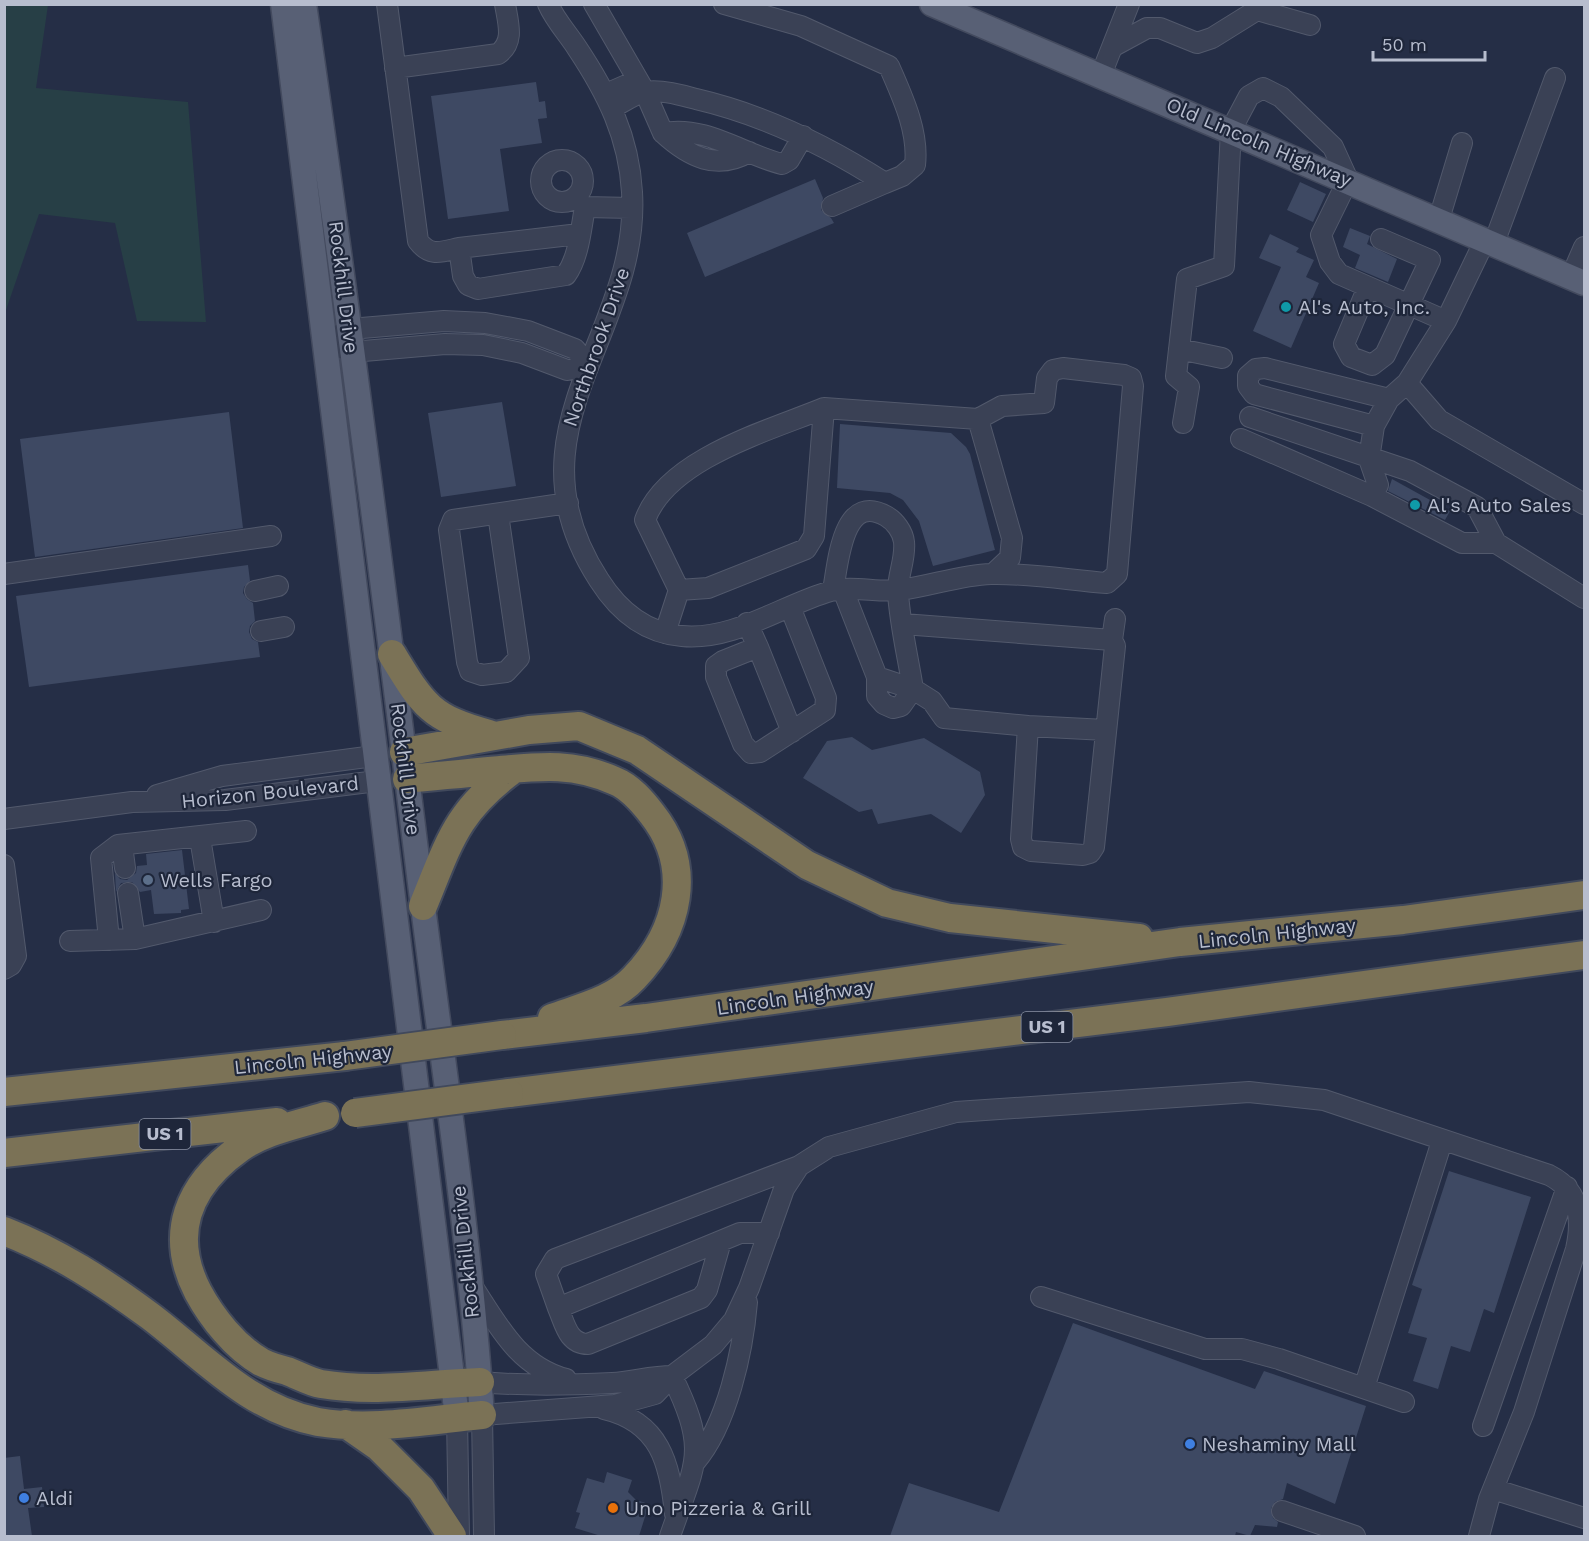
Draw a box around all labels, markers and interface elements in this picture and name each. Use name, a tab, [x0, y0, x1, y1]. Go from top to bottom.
scale bar	[1373, 24, 1486, 62]
text: 50 m	[1382, 34, 1427, 55]
street label: Old Lincoln Highway	[1163, 92, 1356, 192]
street label: Rockhill Drive	[324, 219, 364, 355]
street label: Northbrook Drive	[558, 264, 634, 430]
place label: Al's Auto, Inc.	[1298, 295, 1430, 319]
marker: Al's Auto, Inc.	[1279, 300, 1293, 314]
place label: Al's Auto Sales	[1427, 493, 1572, 517]
marker: Al's Auto Sales	[1408, 498, 1422, 512]
street label: Rockhill Drive	[386, 701, 426, 837]
street label: Horizon Boulevard	[180, 771, 360, 813]
place label: Wells Fargo	[160, 868, 272, 892]
marker: Wells Fargo	[141, 873, 155, 887]
street label: Lincoln Highway	[1197, 913, 1358, 953]
street label: Lincoln Highway	[715, 974, 876, 1020]
road number: US 1	[1022, 1012, 1072, 1042]
street label: Lincoln Highway	[233, 1039, 394, 1079]
road number: US 1	[140, 1119, 190, 1149]
street label: Rockhill Drive	[446, 1184, 484, 1320]
place label: Neshaminy Mall	[1202, 1432, 1356, 1456]
marker: Neshaminy Mall	[1183, 1437, 1197, 1451]
place label: Aldi	[36, 1486, 73, 1510]
marker: Aldi	[17, 1491, 31, 1505]
place label: Uno Pizzeria & Grill	[625, 1496, 811, 1520]
marker: Uno Pizzeria & Grill	[606, 1501, 620, 1515]

